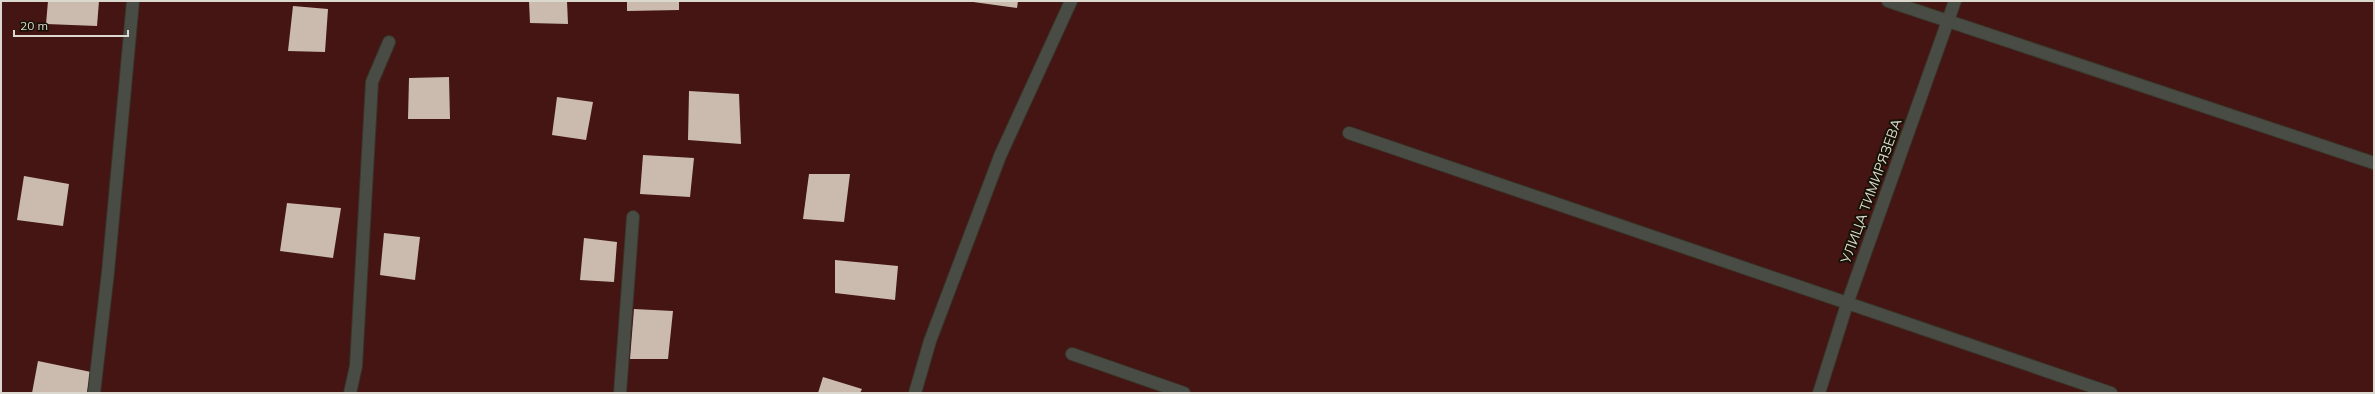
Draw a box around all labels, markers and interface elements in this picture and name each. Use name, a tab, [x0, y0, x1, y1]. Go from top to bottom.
scale bar	[14, 12, 128, 38]
text: 20 m	[20, 18, 48, 33]
street label: УЛИЦА ТИМИРЯЗЕВА	[1836, 115, 1906, 267]

